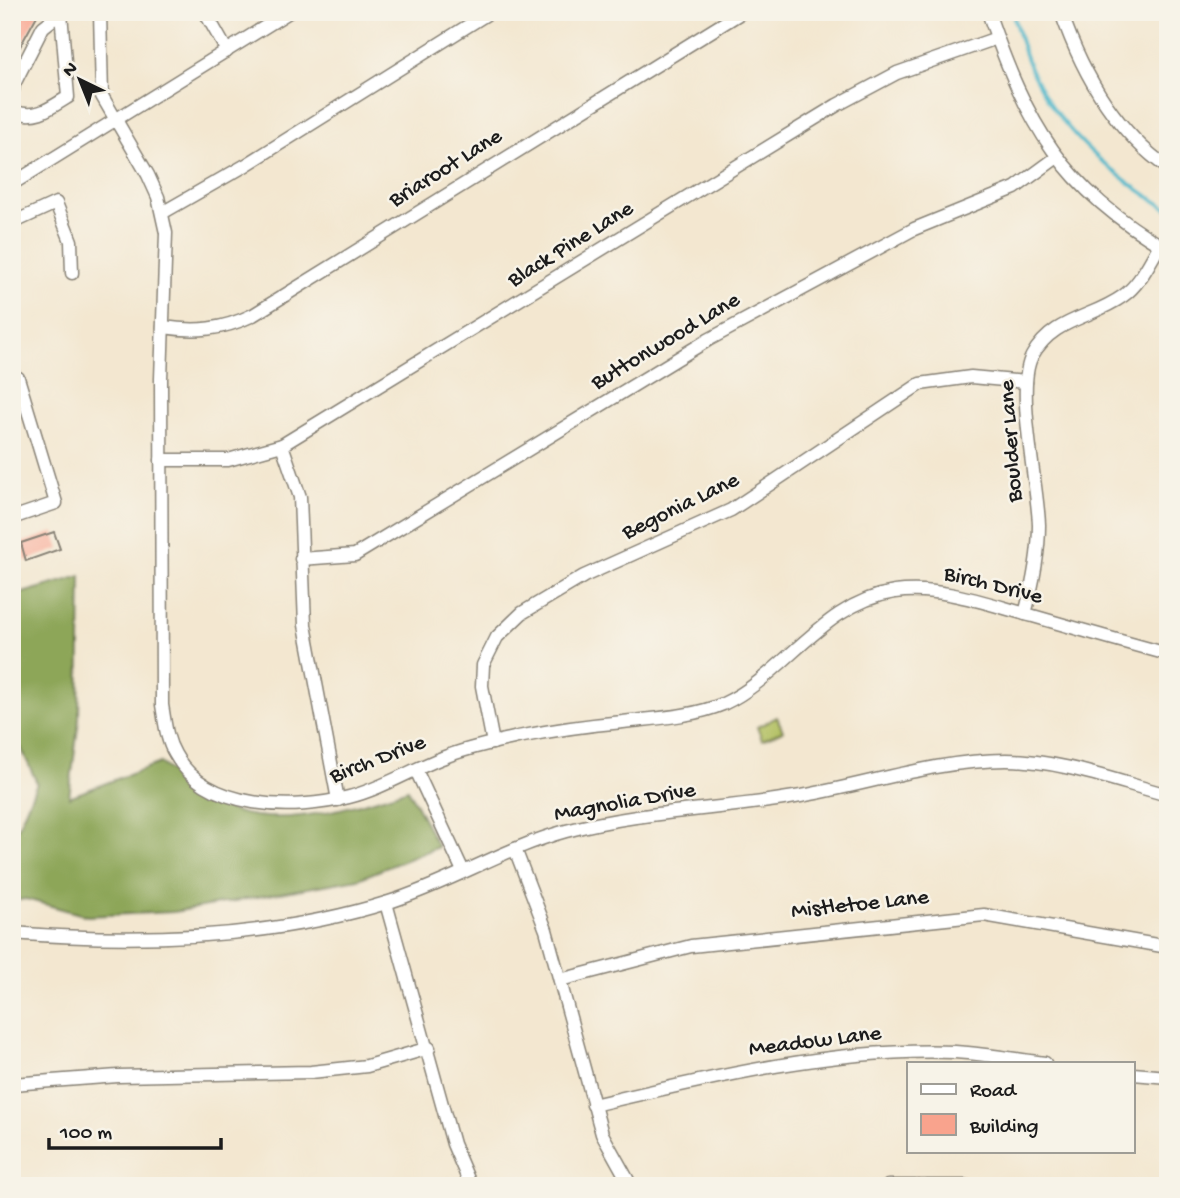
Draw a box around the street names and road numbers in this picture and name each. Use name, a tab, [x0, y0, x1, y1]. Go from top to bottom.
street label: Briaroot Lane	[384, 123, 509, 215]
street label: Black Pine Lane	[502, 195, 640, 295]
street label: Buttonwood Lane	[586, 286, 746, 398]
street label: Boulder Lane	[994, 378, 1030, 504]
street label: Begonia Lane	[617, 467, 745, 547]
street label: Birch Drive	[940, 560, 1046, 612]
street label: Birch Drive	[325, 729, 431, 791]
street label: Magnolia Drive	[552, 777, 699, 829]
street label: Mistletoe Lane	[790, 884, 931, 926]
street label: Meadow Lane	[747, 1020, 884, 1064]

